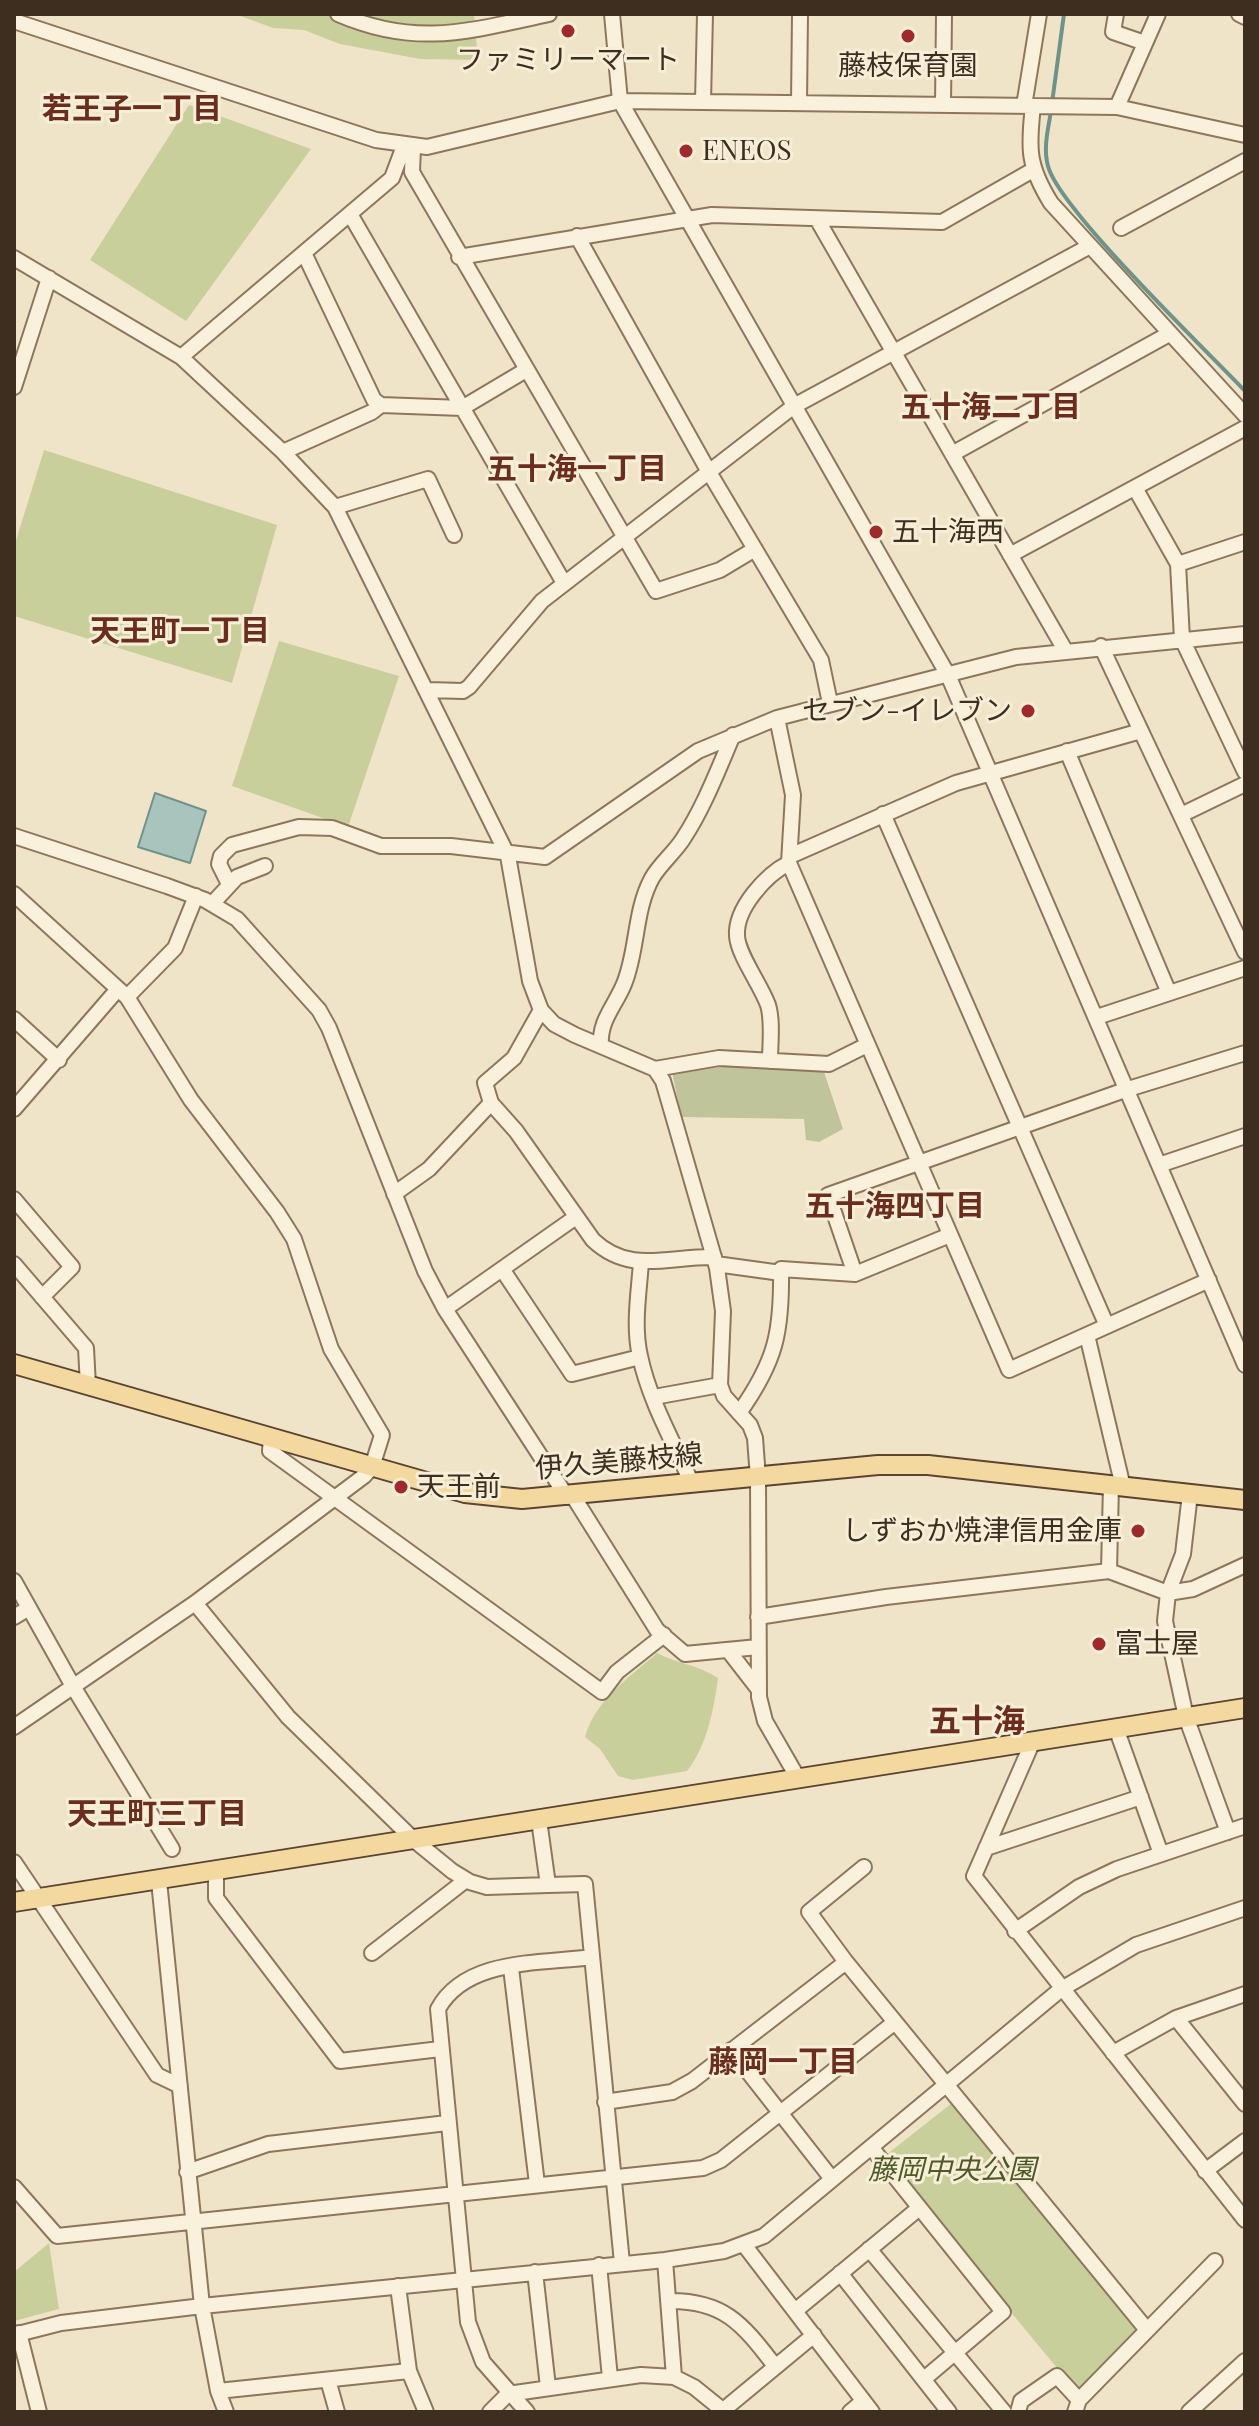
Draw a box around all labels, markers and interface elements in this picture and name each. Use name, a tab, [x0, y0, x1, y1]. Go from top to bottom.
marker: ファミリーマート	[559, 22, 577, 40]
marker: 藤枝保育園	[899, 27, 917, 45]
place label: ファミリーマート	[456, 43, 680, 77]
place label: 藤枝保育園	[838, 49, 978, 83]
district label: 若王子一丁目	[42, 92, 222, 128]
place label: ENEOS	[702, 134, 792, 168]
marker: ENEOS	[677, 142, 695, 160]
district label: 五十海二丁目	[901, 390, 1081, 426]
district label: 五十海一丁目	[487, 452, 667, 488]
place label: 五十海西	[892, 515, 1004, 549]
marker: 五十海西	[867, 523, 885, 541]
district label: 天王町一丁目	[90, 614, 270, 650]
place label: セブン-イレブン	[802, 694, 1012, 728]
marker: セブン-イレブン	[1019, 702, 1037, 720]
district label: 五十海四丁目	[805, 1189, 985, 1225]
street label: 伊久美藤枝線	[534, 1438, 704, 1486]
place label: 天王前	[417, 1470, 501, 1504]
marker: 天王前	[392, 1478, 410, 1496]
place label: しずおか焼津信用金庫	[842, 1514, 1122, 1548]
marker: しずおか焼津信用金庫	[1129, 1522, 1147, 1540]
place label: 富士屋	[1115, 1627, 1199, 1661]
marker: 富士屋	[1090, 1635, 1108, 1653]
district label: 五十海	[929, 1703, 1025, 1741]
district label: 天王町三丁目	[67, 1797, 247, 1833]
district label: 藤岡一丁目	[708, 2045, 858, 2081]
park label: 藤岡中央公園	[868, 2153, 1036, 2187]

